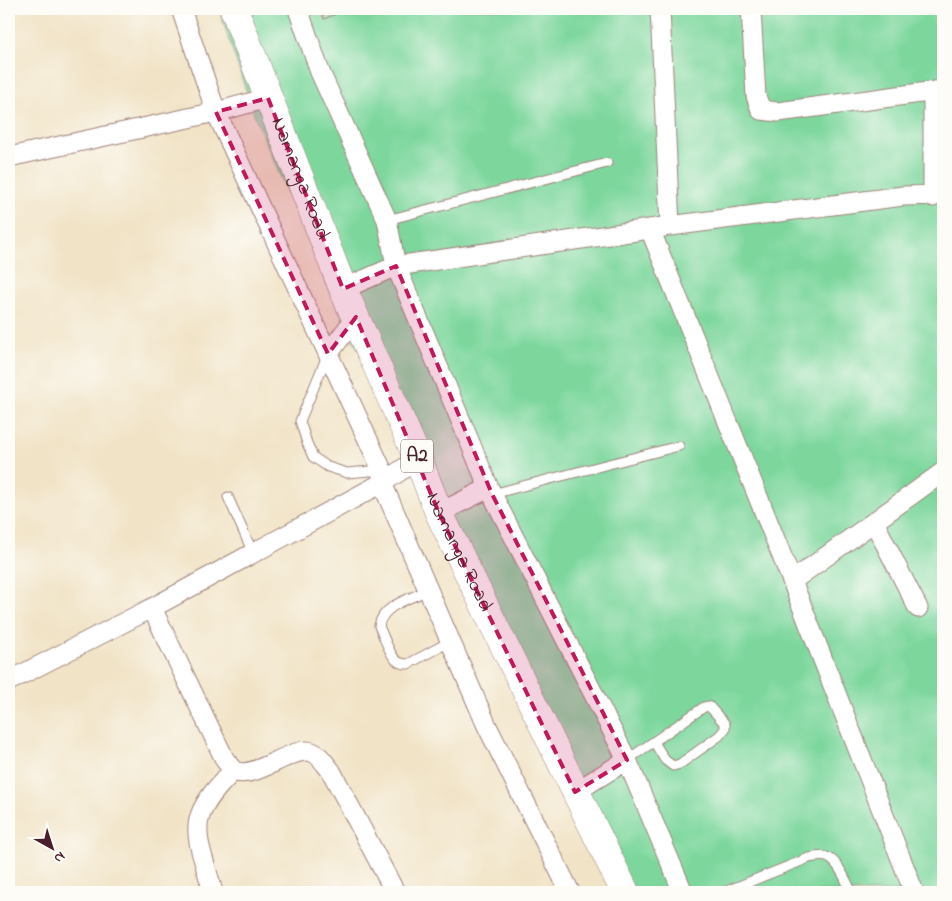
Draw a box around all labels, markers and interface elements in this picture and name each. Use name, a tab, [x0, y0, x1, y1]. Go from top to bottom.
street label: Namanga Road	[263, 113, 337, 244]
road number: A2	[401, 440, 433, 472]
street label: Namanga Road	[418, 488, 500, 617]
north arrow	[28, 824, 78, 874]
text: N	[49, 846, 70, 868]

